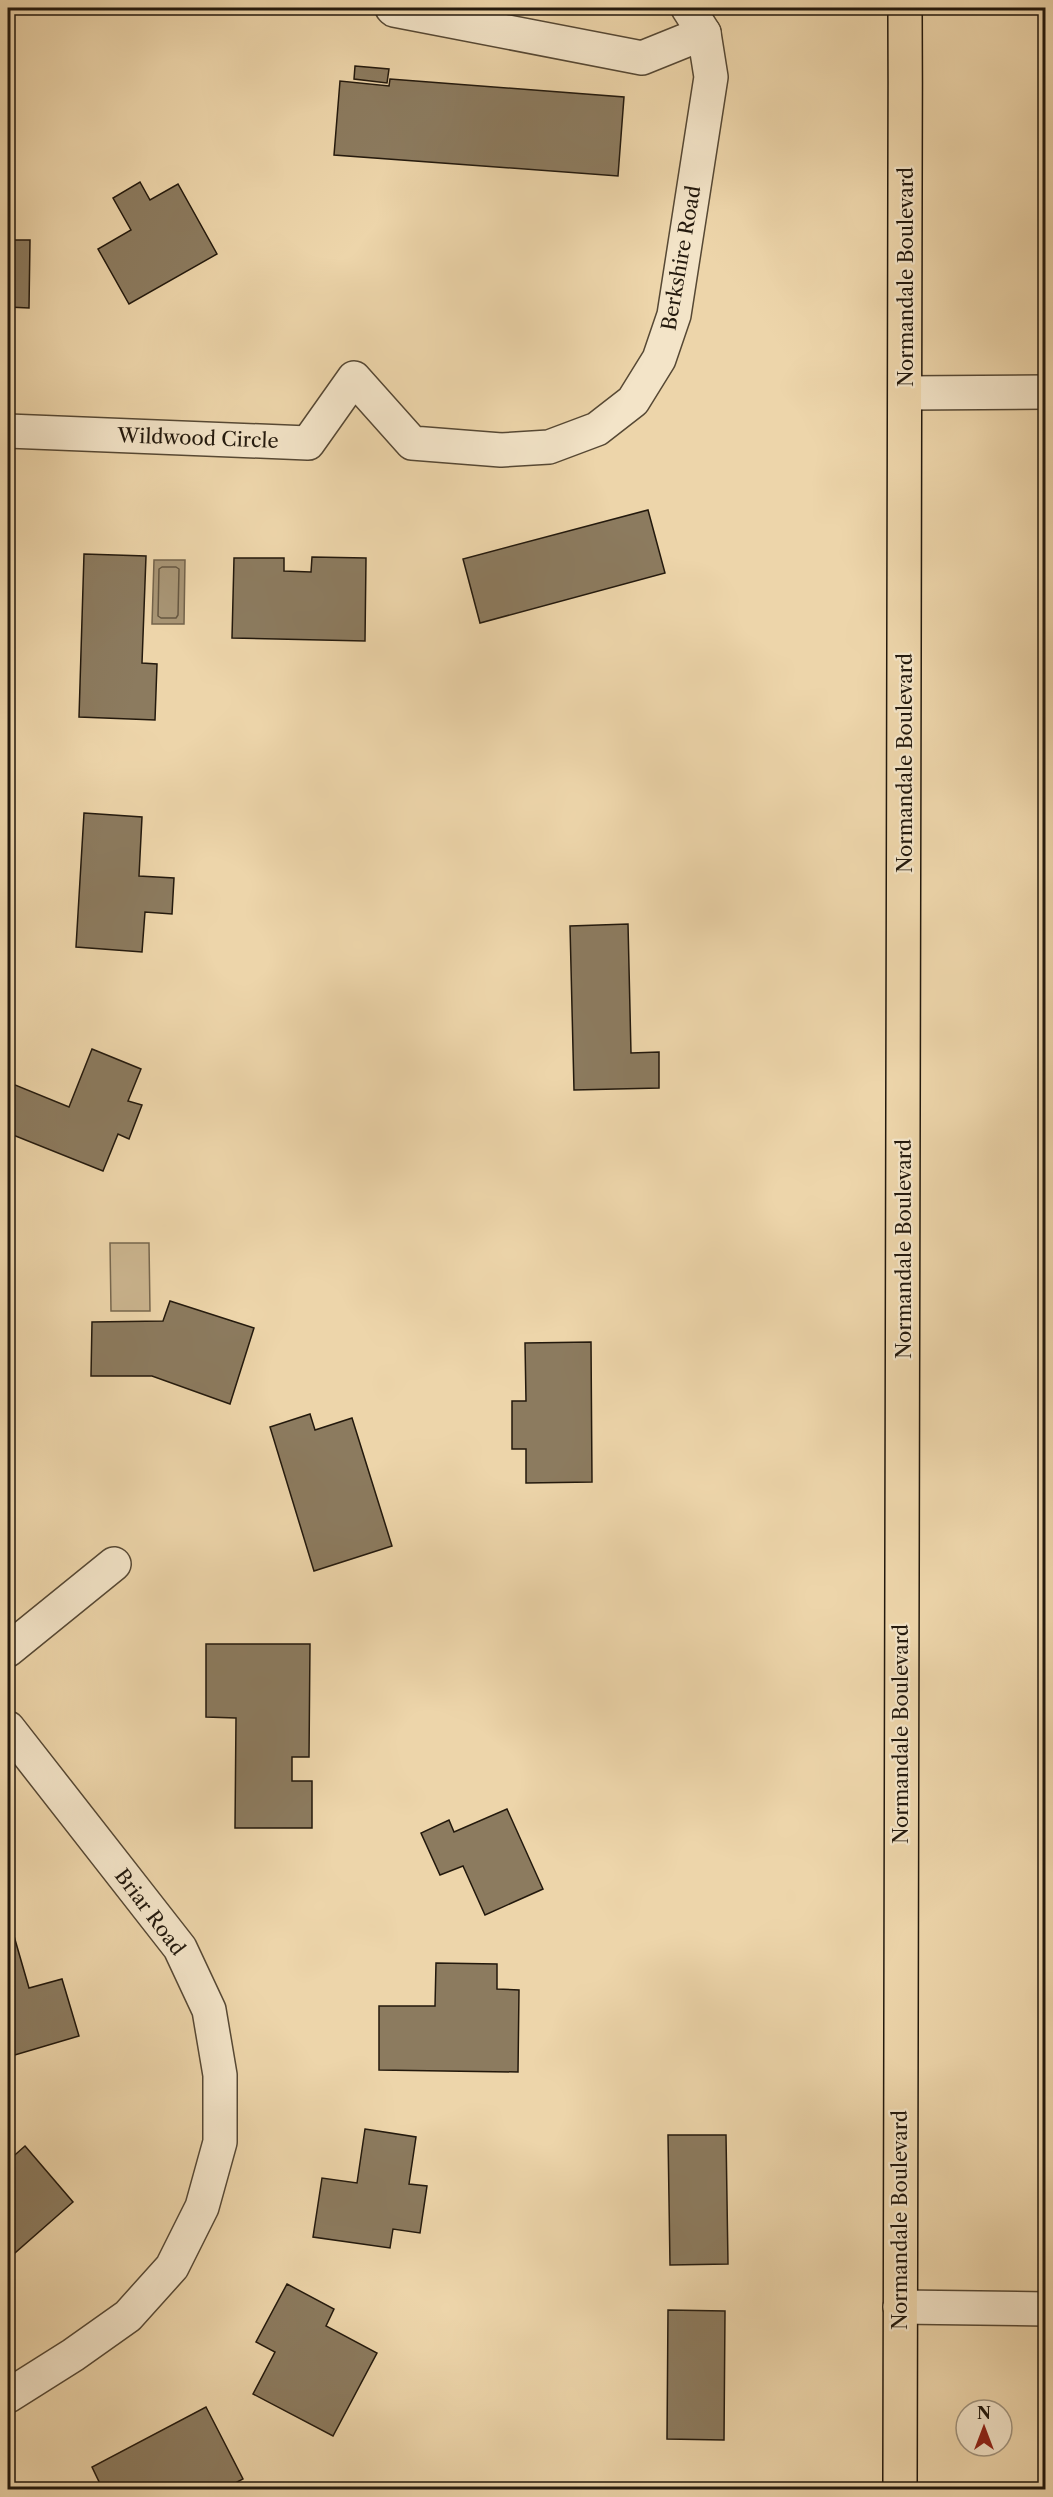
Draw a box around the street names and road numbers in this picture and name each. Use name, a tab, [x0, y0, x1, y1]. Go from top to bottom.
street label: Normandale Boulevard	[894, 167, 918, 387]
street label: Berkshire Road	[656, 184, 706, 332]
street label: Wildwood Circle	[116, 423, 279, 453]
street label: Normandale Boulevard	[893, 653, 917, 873]
street label: Normandale Boulevard	[892, 1139, 916, 1359]
street label: Normandale Boulevard	[889, 1624, 913, 1844]
street label: Briar Road	[110, 1864, 190, 1960]
street label: Normandale Boulevard	[888, 2110, 912, 2330]

